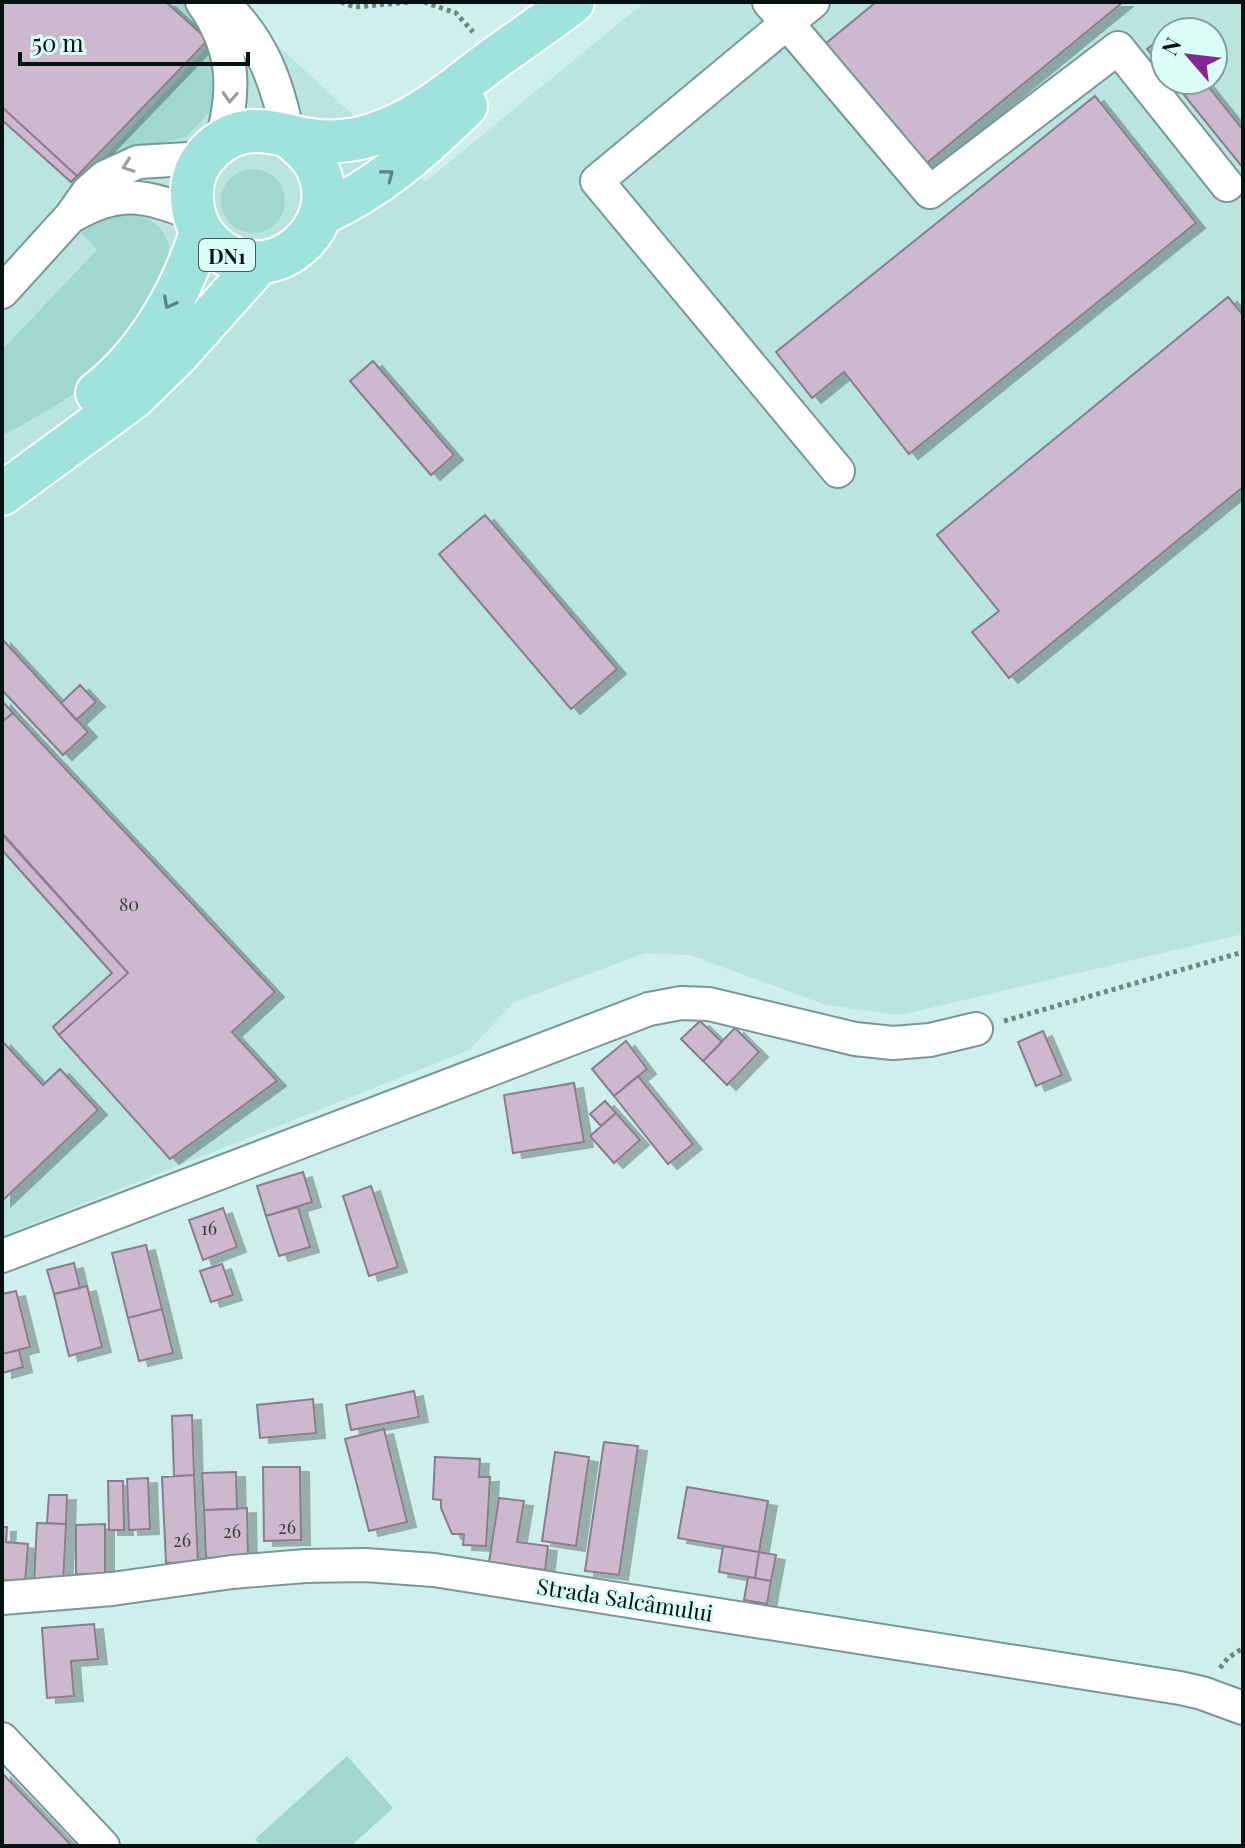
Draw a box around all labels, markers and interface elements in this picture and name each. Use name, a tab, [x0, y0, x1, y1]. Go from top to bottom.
scale bar	[20, 16, 248, 66]
north arrow	[1149, 16, 1229, 96]
text: 50 m	[32, 26, 84, 58]
text: N	[1153, 32, 1187, 60]
one-way arrow	[222, 91, 239, 104]
one-way arrow	[121, 156, 135, 173]
one-way arrow	[379, 171, 394, 185]
road number: DN1	[199, 239, 255, 271]
one-way arrow	[164, 294, 179, 309]
house number: 80	[119, 892, 139, 916]
house number: 16	[201, 1216, 217, 1240]
house number: 26	[278, 1515, 296, 1539]
house number: 26	[223, 1519, 241, 1543]
house number: 26	[173, 1528, 191, 1552]
street label: Strada Salcâmului	[535, 1570, 715, 1628]

